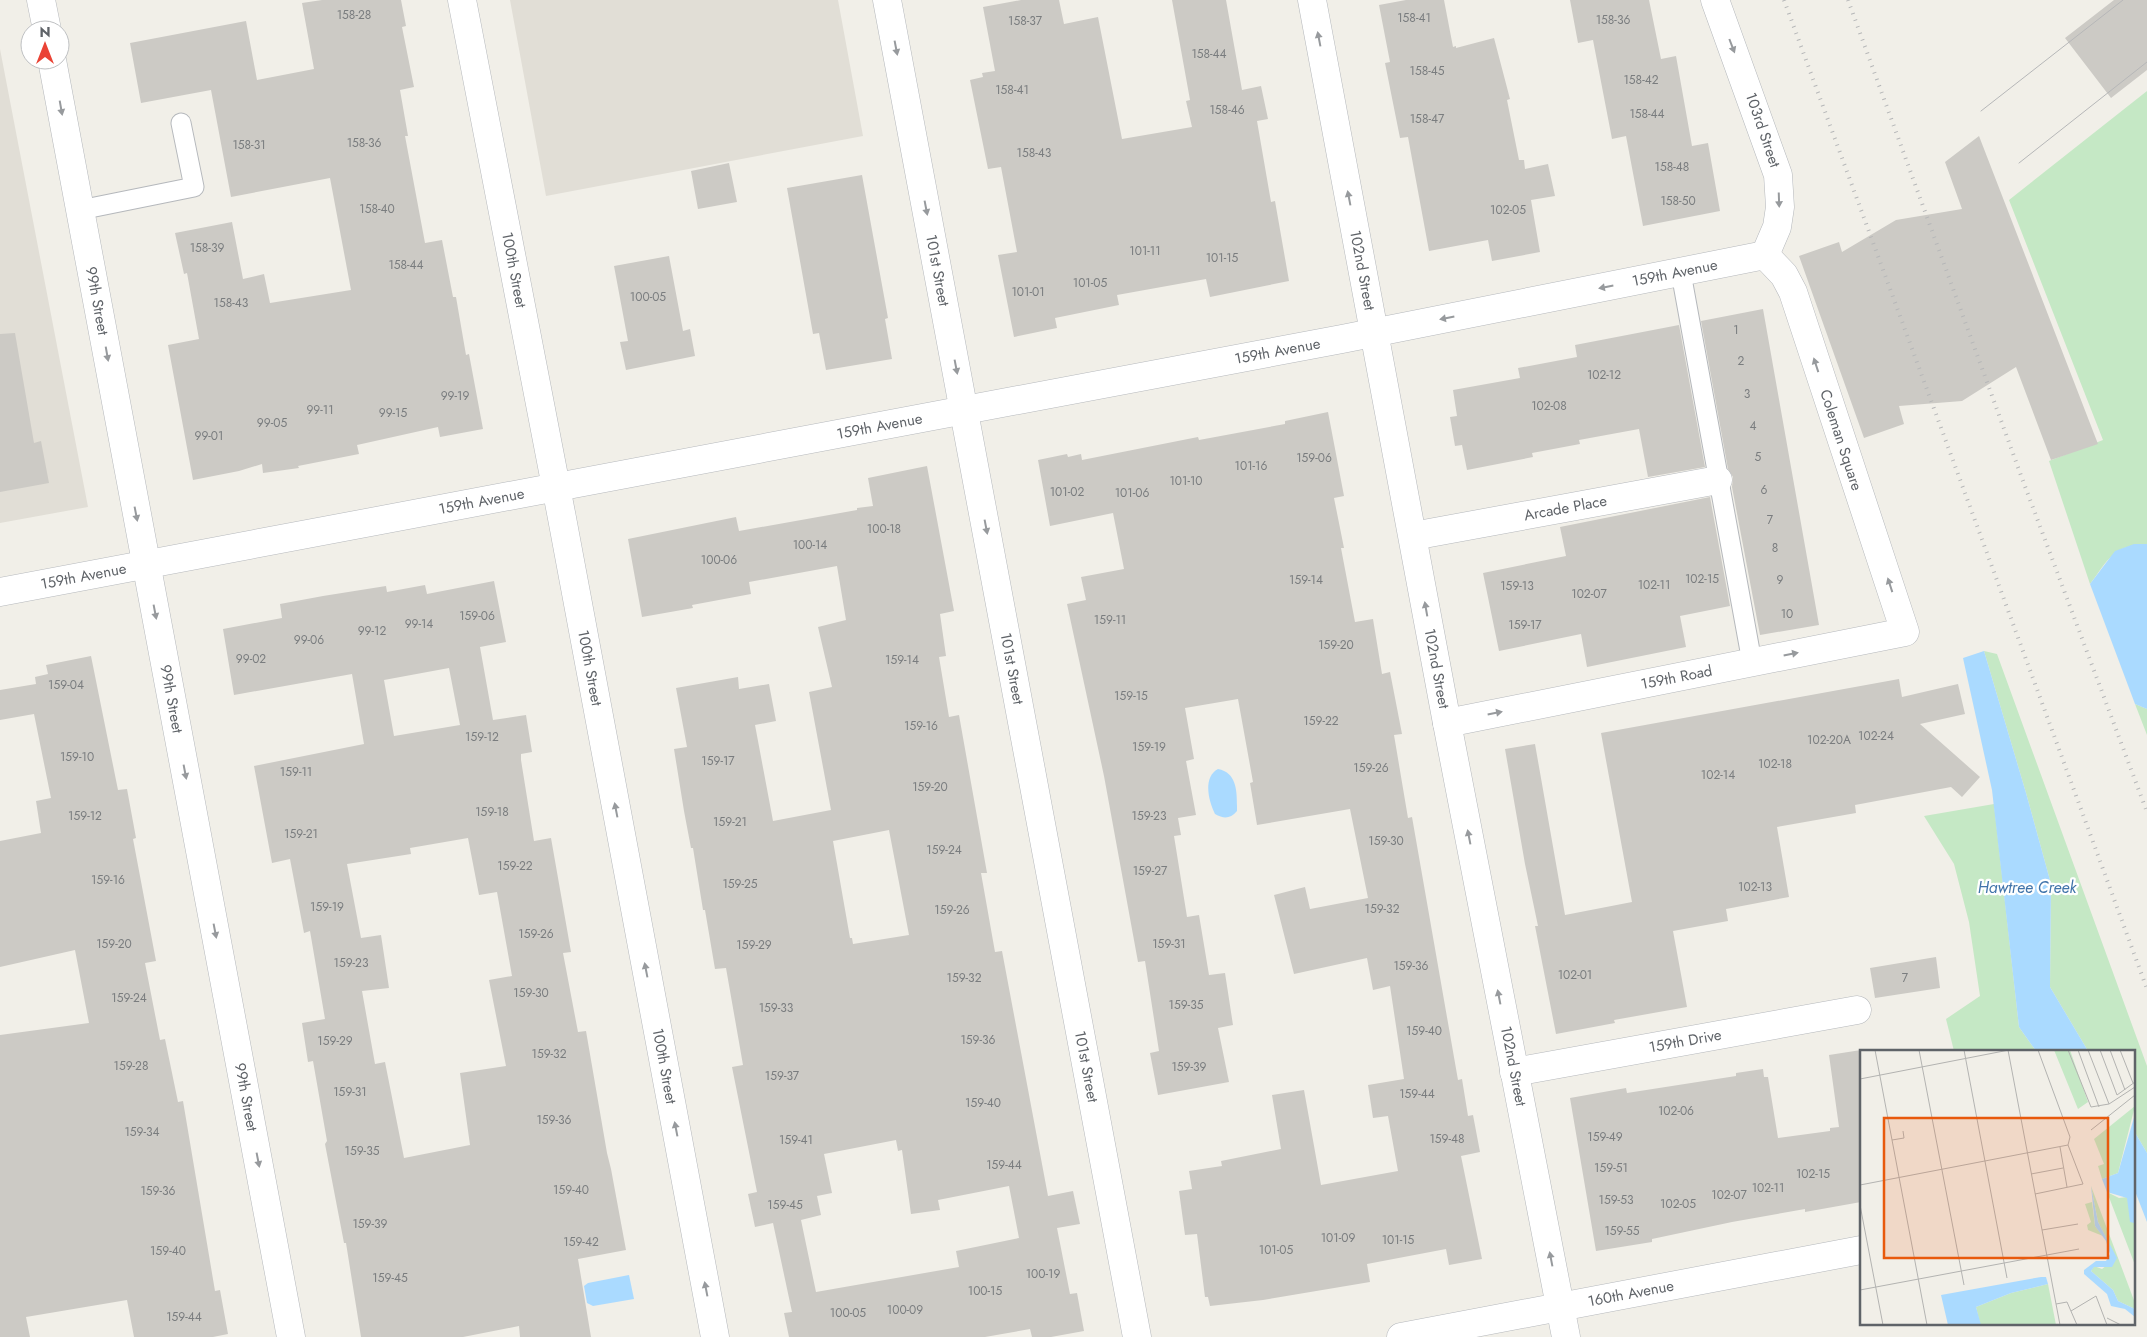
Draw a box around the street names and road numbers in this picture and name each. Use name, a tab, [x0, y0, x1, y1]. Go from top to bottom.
street label: 103rd Street	[1740, 90, 1786, 171]
street label: 102nd Street	[1344, 228, 1381, 313]
street label: 100th Street	[496, 230, 532, 310]
street label: 101st Street	[920, 233, 955, 308]
street label: 159th Avenue	[1630, 254, 1720, 292]
street label: 99th Street	[80, 265, 114, 337]
street label: 159th Avenue	[1233, 332, 1322, 370]
street label: Coleman Square	[1814, 386, 1868, 494]
street label: 159th Avenue	[835, 407, 924, 445]
street label: 159th Avenue	[437, 482, 526, 520]
street label: Arcade Place	[1522, 490, 1609, 526]
street label: 159th Avenue	[39, 557, 128, 595]
street label: 102nd Street	[1419, 627, 1455, 711]
street label: 100th Street	[572, 628, 608, 708]
street label: 101st Street	[995, 631, 1030, 706]
street label: 159th Road	[1639, 660, 1714, 695]
street label: 99th Street	[154, 663, 189, 735]
street label: 102nd Street	[1495, 1024, 1532, 1108]
street label: 159th Drive	[1647, 1024, 1723, 1058]
street label: 100th Street	[647, 1026, 682, 1106]
street label: 101st Street	[1069, 1029, 1104, 1105]
street label: 99th Street	[229, 1061, 263, 1133]
street label: 160th Avenue	[1586, 1274, 1676, 1312]

